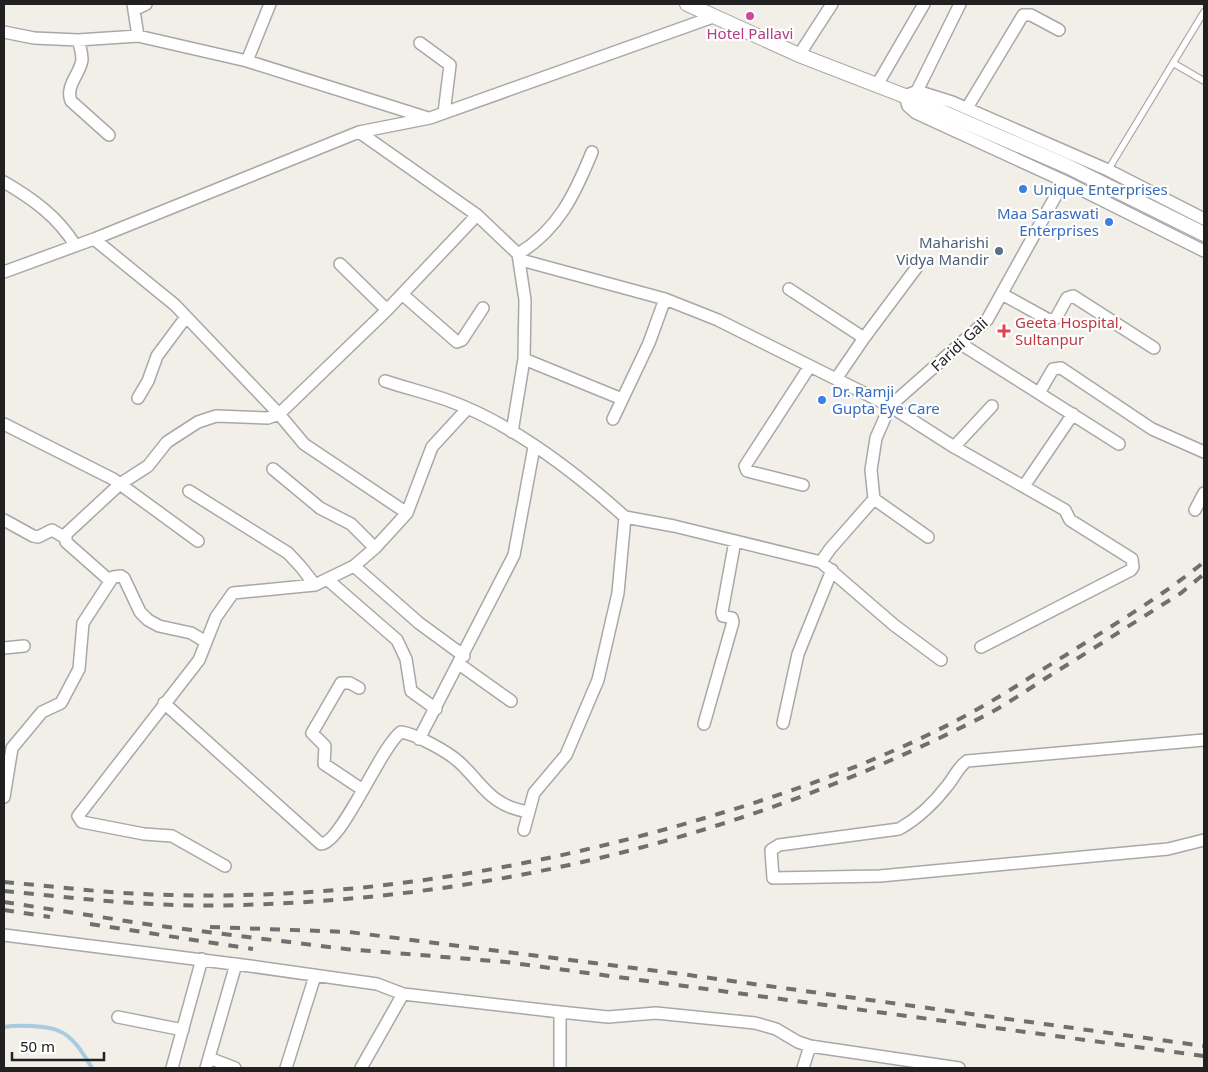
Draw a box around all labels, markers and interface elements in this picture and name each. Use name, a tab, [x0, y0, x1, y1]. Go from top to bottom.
marker: Hotel Pallavi	[744, 10, 756, 22]
place label: Hotel Pallavi	[707, 23, 793, 43]
place label: Unique Enterprises	[1033, 179, 1168, 199]
marker: Unique Enterprises	[1017, 183, 1029, 195]
place label: Maa Saraswati Enterprises	[997, 203, 1099, 240]
marker: Maa Saraswati Enterprises	[1103, 216, 1115, 228]
place label: Maharishi Vidya Mandir	[896, 232, 989, 269]
marker: Maharishi Vidya Mandir	[993, 245, 1005, 257]
place label: Geeta Hospital, Sultanpur	[1015, 312, 1123, 349]
street label: Faridi Gali	[926, 313, 992, 375]
marker: Geeta Hospital, Sultanpur	[997, 324, 1011, 338]
place label: Dr. Ramji Gupta Eye Care	[832, 381, 940, 418]
marker: Dr. Ramji Gupta Eye Care	[816, 394, 828, 406]
scale bar	[12, 1030, 105, 1062]
text: 50 m	[20, 1036, 55, 1056]

